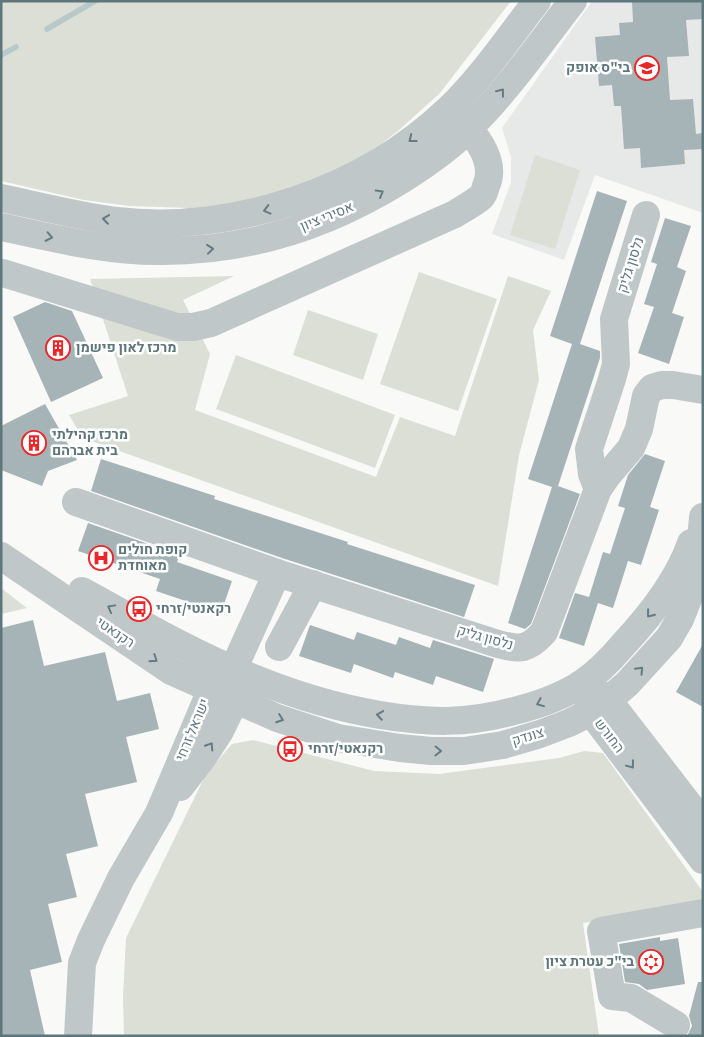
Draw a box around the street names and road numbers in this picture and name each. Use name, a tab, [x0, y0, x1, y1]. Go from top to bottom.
street label: אסירי ציון	[297, 197, 357, 237]
street label: נלסון גליק	[613, 234, 649, 296]
street label: רקנאטי	[92, 613, 138, 653]
street label: נלסון גליק	[455, 620, 515, 656]
street label: ישראל זרחי	[171, 696, 215, 764]
street label: החורש	[589, 714, 629, 758]
street label: צונדק	[509, 723, 547, 751]

